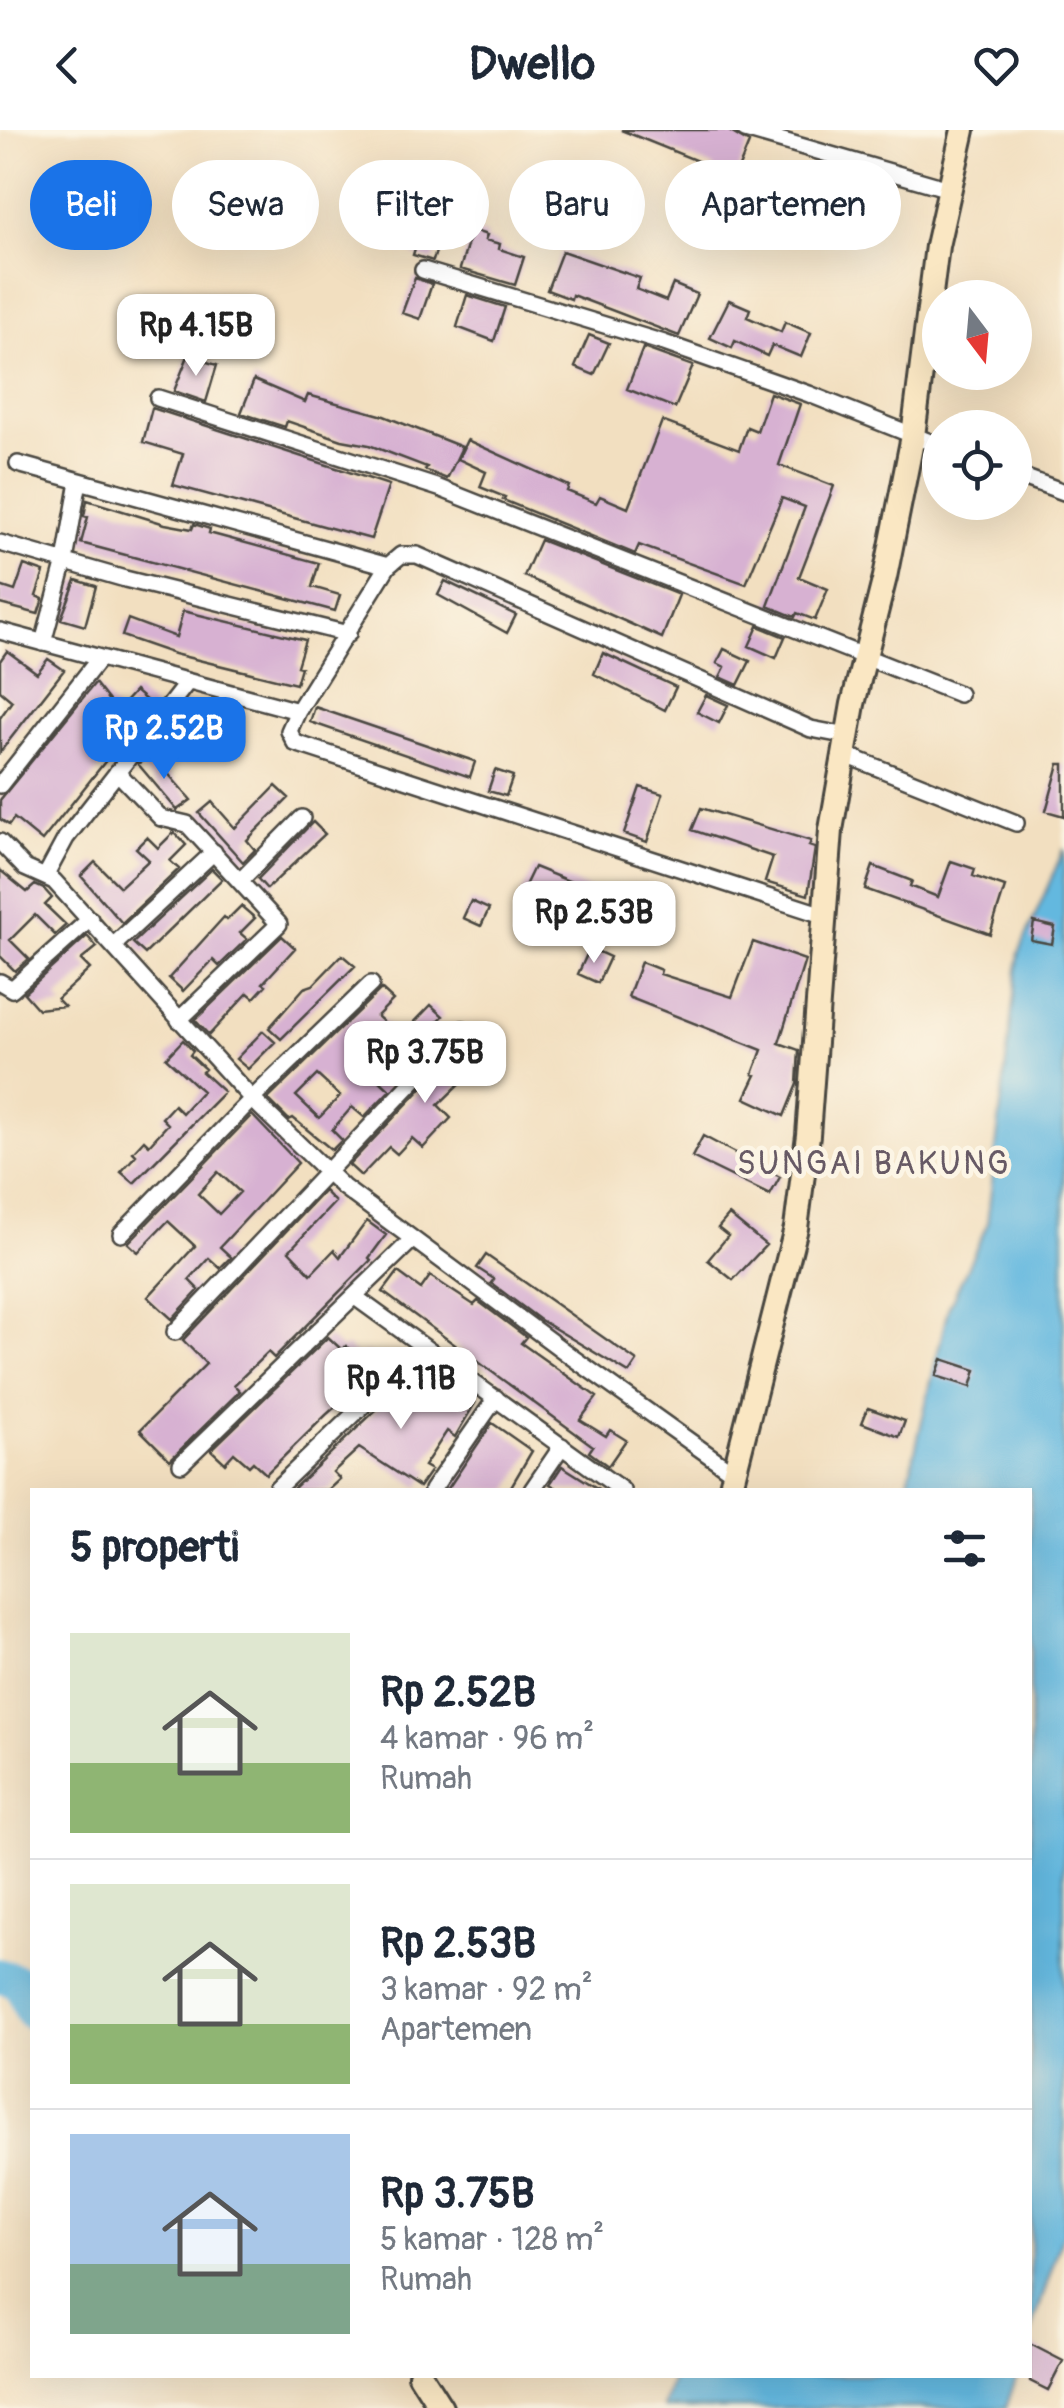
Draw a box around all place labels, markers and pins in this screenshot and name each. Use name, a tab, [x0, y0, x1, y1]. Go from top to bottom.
pin: Rp 4.15B	[93, 294, 299, 379]
pin: Rp 2.52B	[61, 697, 267, 782]
pin: Rp 2.53B	[491, 881, 697, 966]
pin: Rp 3.75B	[322, 1021, 528, 1106]
pin: Rp 4.11B	[298, 1347, 504, 1432]

